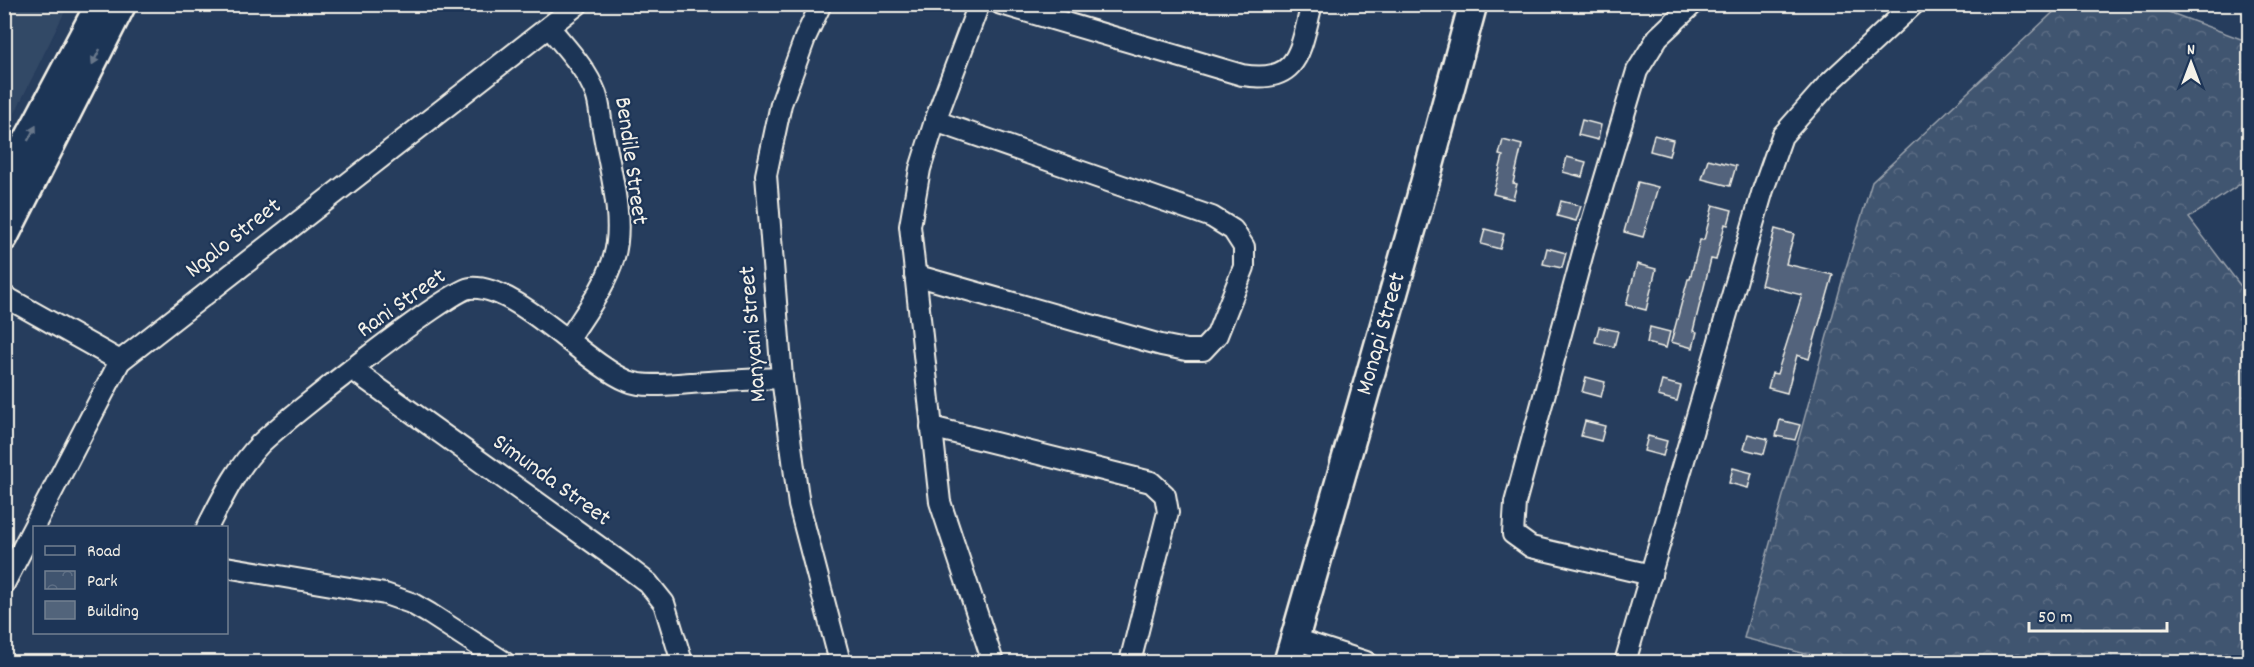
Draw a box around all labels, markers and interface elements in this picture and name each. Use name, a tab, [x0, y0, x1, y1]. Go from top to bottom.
north arrow	[2161, 33, 2221, 93]
text: N	[2187, 39, 2195, 62]
one-way arrow	[91, 48, 100, 65]
street label: Bendile Street	[604, 95, 656, 227]
one-way arrow	[27, 124, 37, 141]
street label: Ngalo Street	[179, 190, 289, 287]
street label: Rani Street	[350, 261, 454, 347]
street label: Manyani Street	[731, 264, 777, 404]
street label: Monapi Street	[1348, 268, 1416, 399]
street label: Simunda Street	[485, 426, 617, 536]
legend	[33, 526, 228, 634]
text: Road	[87, 540, 121, 565]
text: Park	[87, 570, 118, 595]
scale bar	[2029, 595, 2167, 633]
text: Building	[87, 600, 139, 625]
text: 50 m	[2038, 606, 2073, 631]

